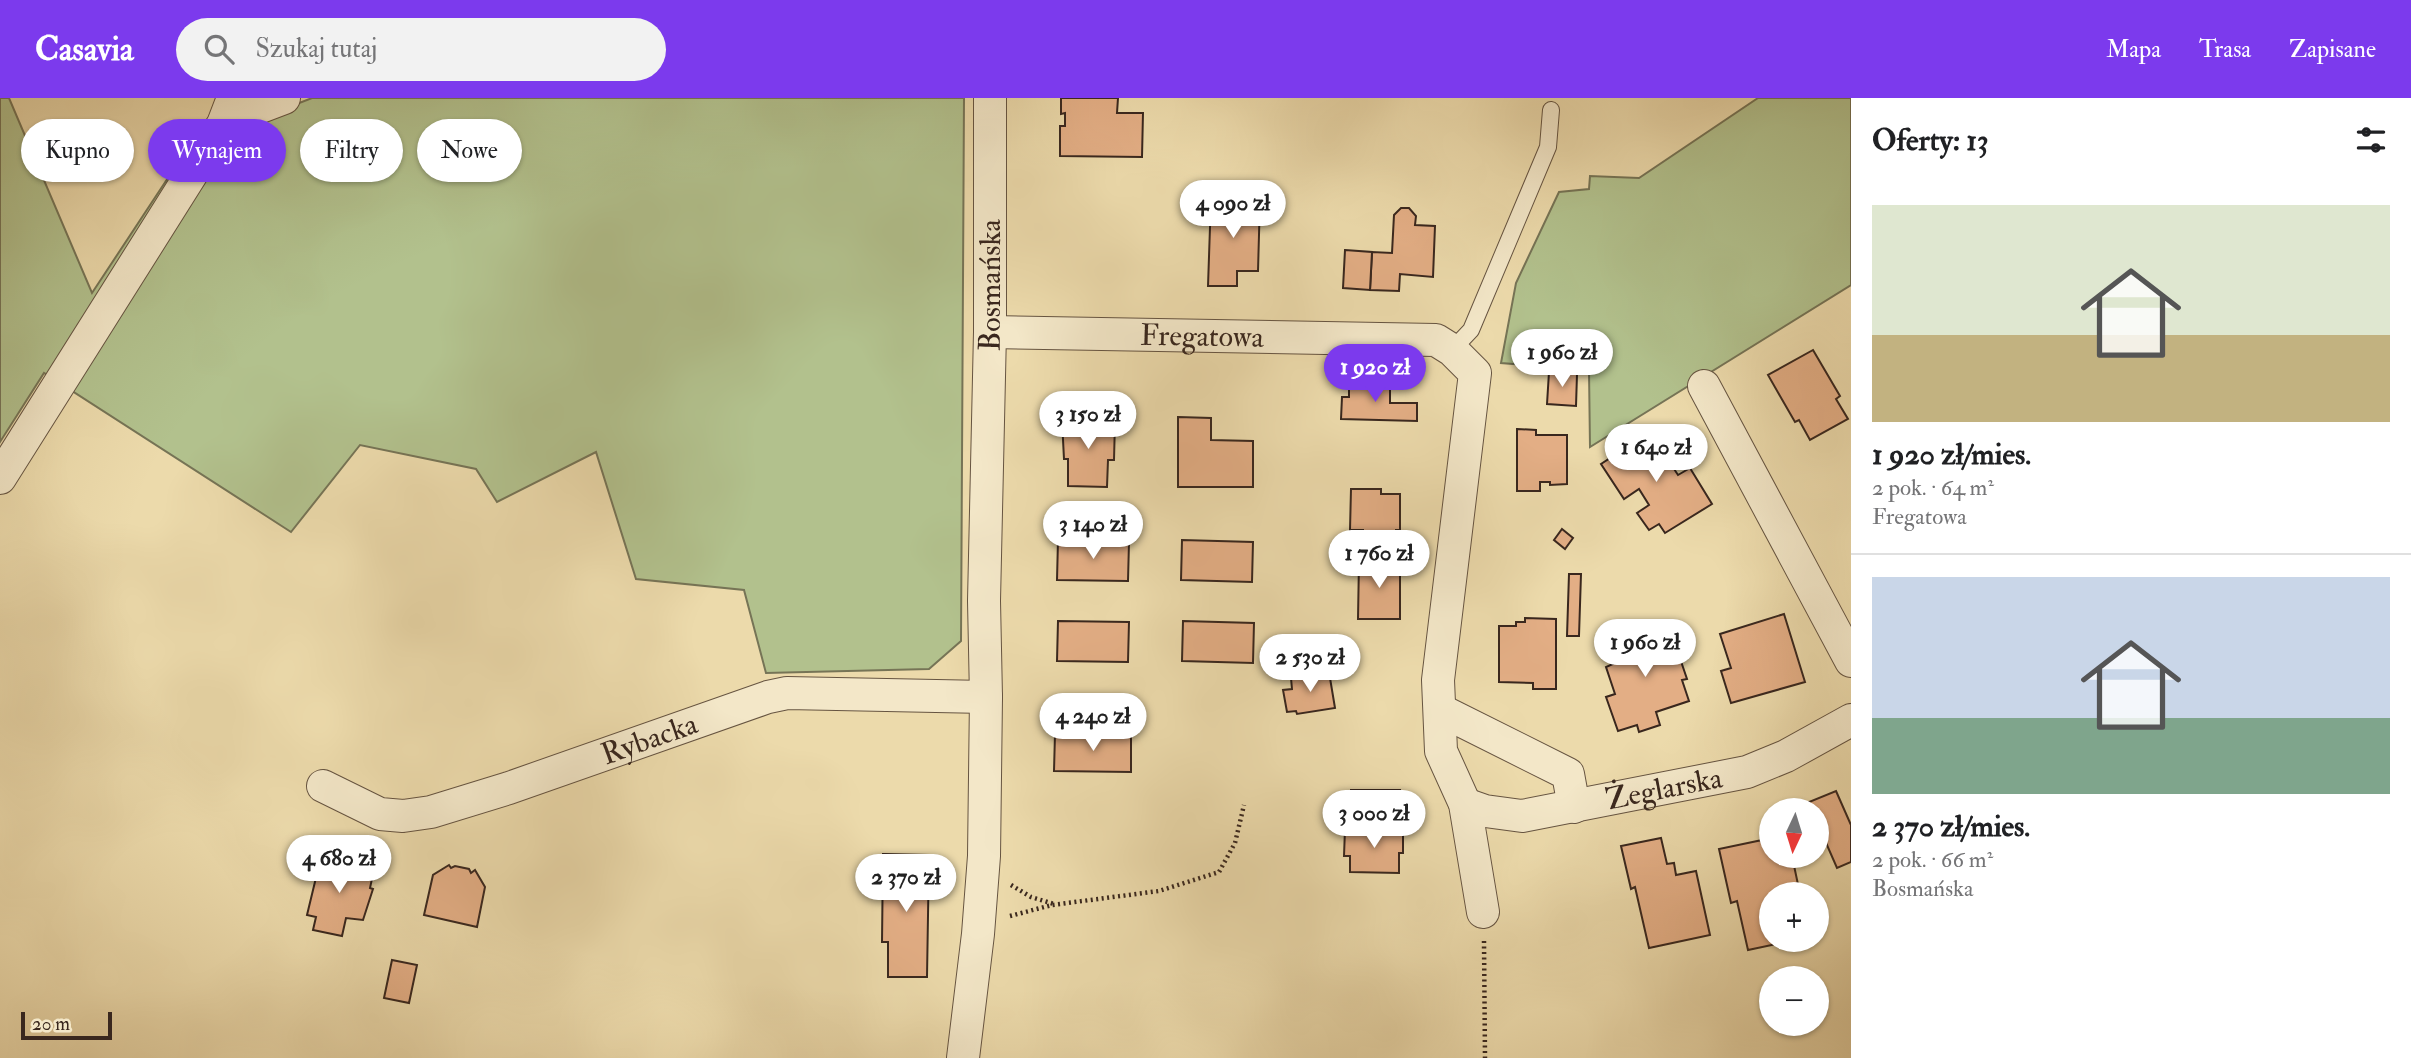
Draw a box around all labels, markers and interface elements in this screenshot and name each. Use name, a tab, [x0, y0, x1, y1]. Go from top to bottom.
search box	[176, 18, 666, 81]
text: Casavia	[35, 29, 134, 70]
icon: search	[200, 30, 238, 68]
text: Szukaj tutaj	[256, 33, 377, 65]
text: Mapa	[2106, 34, 2161, 65]
text: Trasa	[2199, 34, 2251, 65]
text: Zapisane	[2289, 34, 2376, 65]
chip: Kupno	[21, 119, 134, 182]
chip: Wynajem	[148, 119, 286, 182]
chip: Filtry	[300, 119, 403, 182]
chip: Nowe	[417, 119, 522, 182]
icon: filters	[2352, 121, 2390, 159]
text: Oferty: 13	[1872, 122, 1989, 159]
pin: 4 090 zł	[1161, 180, 1305, 240]
text: 4 090 zł	[1196, 188, 1270, 217]
street label: Bosmańska	[972, 218, 1009, 352]
icon: home	[2068, 250, 2194, 376]
street label: Fregatowa	[1140, 317, 1265, 356]
pin: 1 960 zł	[1490, 330, 1634, 389]
text: 1 960 zł	[1527, 337, 1597, 366]
pin: 1 920 zł	[1303, 344, 1447, 404]
text: 1 920 zł	[1340, 352, 1410, 381]
pin: 3 150 zł	[1016, 392, 1160, 451]
text: 3 150 zł	[1055, 399, 1121, 428]
pin: 1 640 zł	[1584, 424, 1728, 484]
text: 1 640 zł	[1621, 432, 1691, 461]
text: 1 920 zł/mies.	[1872, 436, 2031, 473]
text: 2 pok. · 64 m²	[1872, 473, 1994, 502]
pin: 3 140 zł	[1021, 502, 1165, 561]
text: Fregatowa	[1872, 502, 1967, 531]
text: 3 140 zł	[1059, 509, 1127, 538]
pin: 1 760 zł	[1307, 531, 1451, 590]
text: 1 760 zł	[1345, 538, 1413, 567]
pin: 1 960 zł	[1573, 620, 1717, 679]
icon: home	[2068, 622, 2194, 748]
text: 1 960 zł	[1610, 627, 1680, 656]
pin: 2 530 zł	[1238, 634, 1382, 694]
text: 2 530 zł	[1275, 642, 1345, 671]
pin: 4 240 zł	[1021, 694, 1165, 753]
text: 4 240 zł	[1056, 701, 1130, 730]
street label: Rybacka	[596, 705, 703, 773]
street label: Żeglarska	[1603, 759, 1726, 818]
pin: 3 000 zł	[1302, 790, 1446, 850]
text: 3 000 zł	[1339, 798, 1409, 827]
north arrow	[1759, 798, 1829, 868]
map controls	[1759, 798, 1829, 1036]
text: 2 370 zł/mies.	[1872, 808, 2030, 845]
pin: 4 680 zł	[267, 836, 411, 895]
text: 4 680 zł	[302, 843, 376, 872]
text: 2 pok. · 66 m²	[1872, 845, 1993, 874]
pin: 2 370 zł	[834, 854, 978, 914]
text: 2 370 zł	[871, 862, 941, 891]
text: Bosmańska	[1872, 874, 1973, 903]
button: +	[1759, 882, 1829, 952]
button: −	[1759, 966, 1829, 1036]
scale bar	[21, 1009, 112, 1041]
text: 20 m	[32, 1012, 70, 1036]

